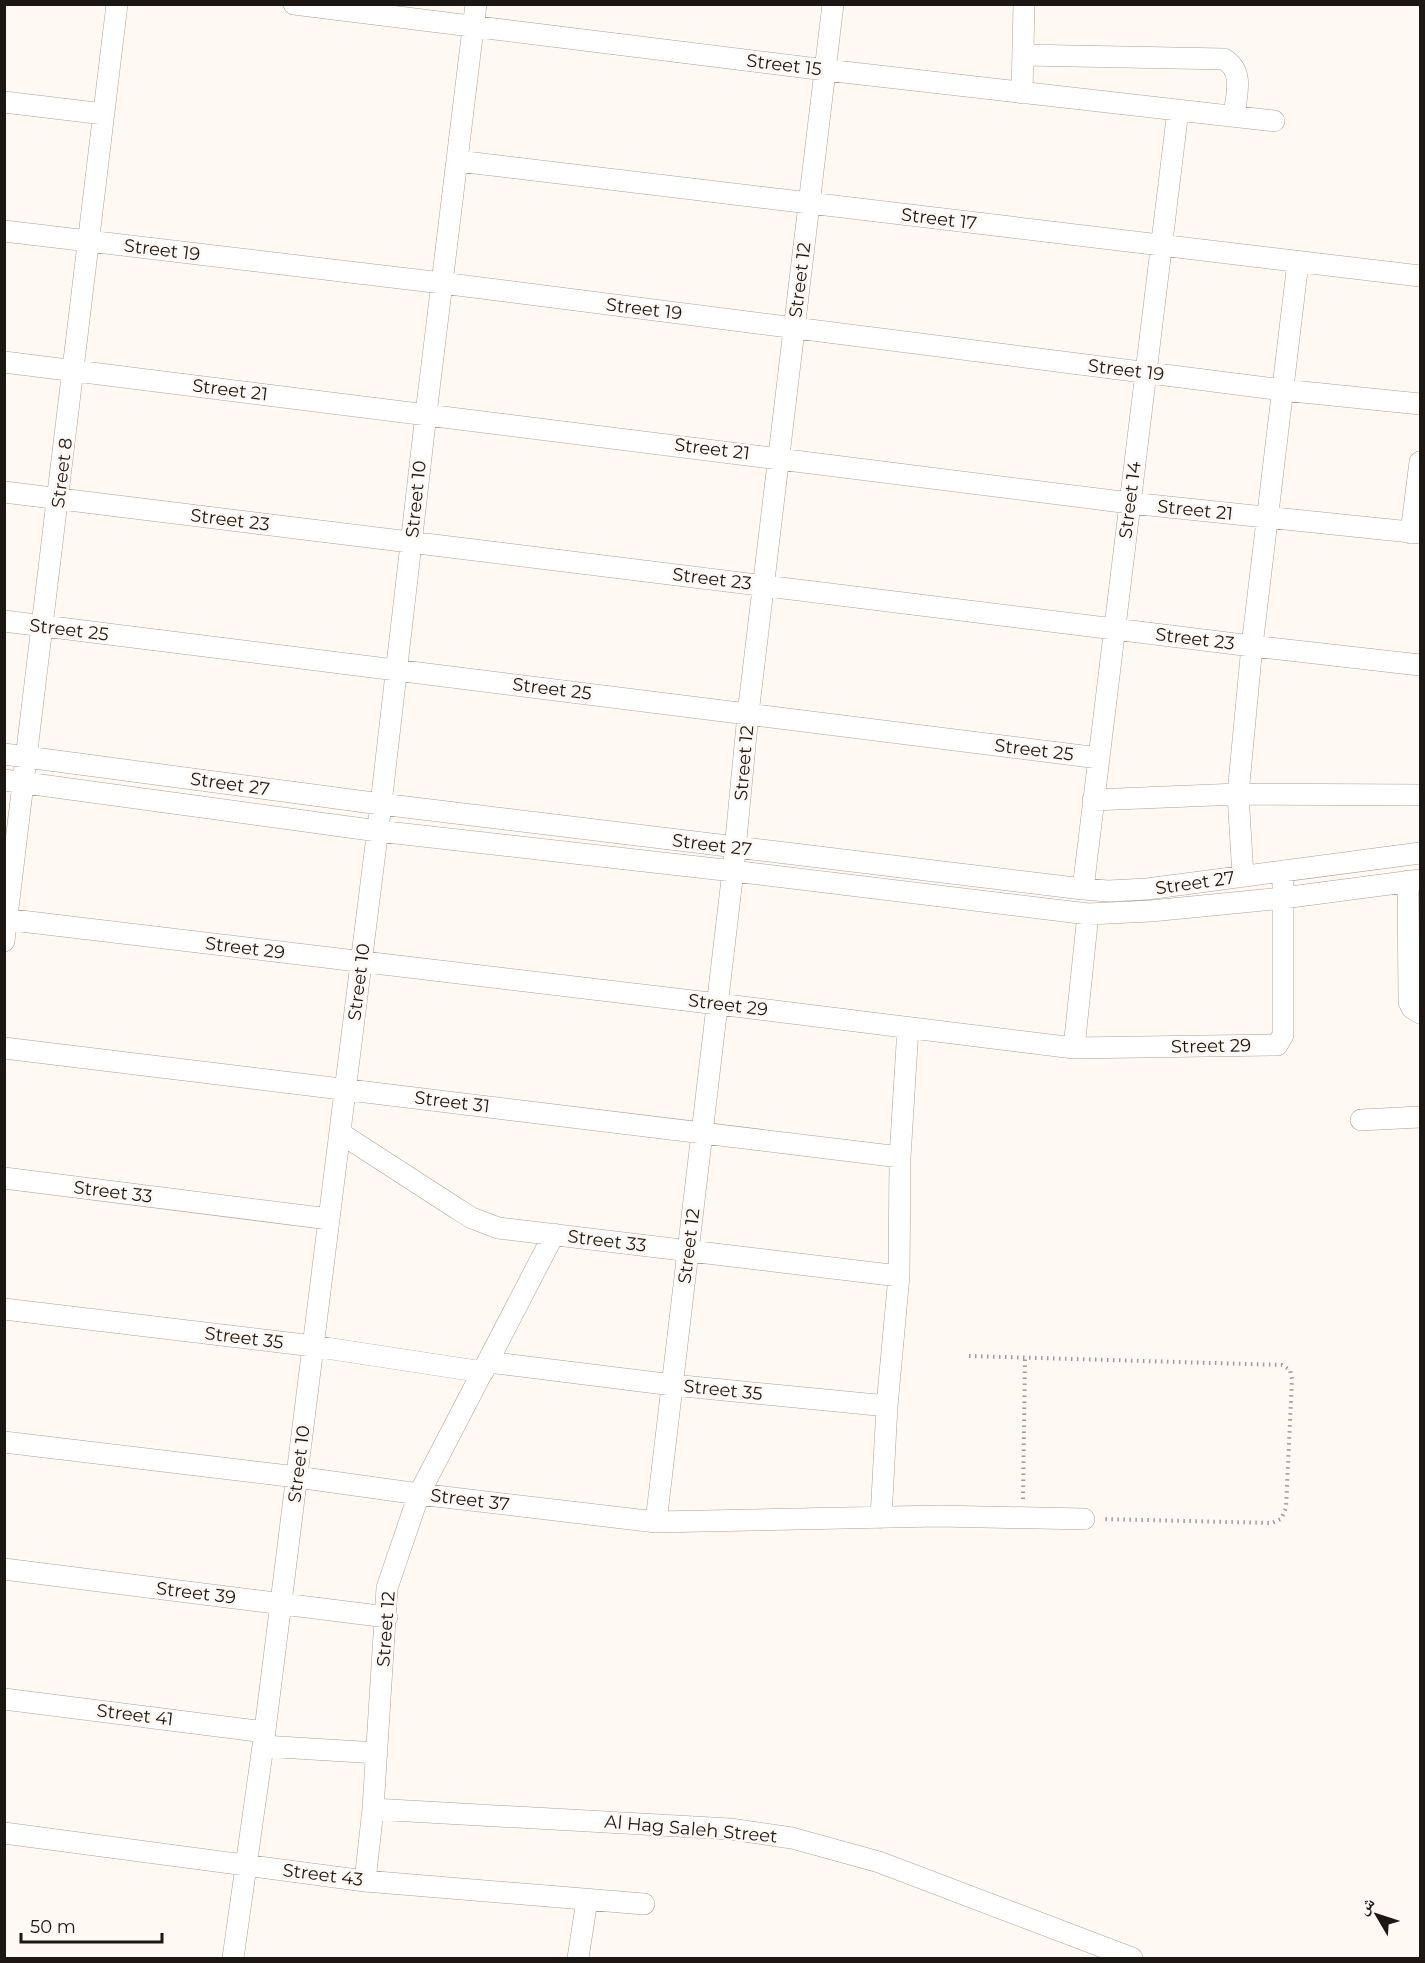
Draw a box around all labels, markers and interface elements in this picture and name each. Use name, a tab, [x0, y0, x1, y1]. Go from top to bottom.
street label: Street 15	[745, 49, 823, 81]
street label: Street 17	[900, 203, 978, 235]
street label: Street 19	[123, 234, 201, 266]
street label: Street 12	[784, 241, 816, 319]
street label: Street 19	[605, 293, 683, 325]
street label: Street 19	[1087, 354, 1165, 386]
street label: Street 21	[191, 374, 269, 406]
street label: Street 21	[673, 433, 751, 465]
street label: Street 8	[47, 437, 77, 509]
street label: Street 10	[401, 459, 431, 539]
street label: Street 14	[1114, 460, 1146, 540]
street label: Street 21	[1156, 495, 1234, 525]
street label: Street 23	[189, 504, 271, 536]
street label: Street 23	[671, 563, 753, 595]
street label: Street 25	[28, 614, 110, 646]
street label: Street 23	[1154, 623, 1236, 655]
street label: Street 25	[511, 673, 593, 705]
street label: Street 12	[730, 724, 758, 802]
street label: Street 25	[993, 734, 1075, 766]
street label: Street 27	[189, 768, 271, 800]
street label: Street 27	[671, 829, 753, 861]
street label: Street 27	[1154, 867, 1236, 899]
street label: Street 29	[204, 932, 286, 964]
street label: Street 10	[343, 942, 375, 1022]
street label: Street 29	[687, 989, 769, 1021]
street label: Street 29	[1171, 1034, 1251, 1058]
street label: Street 31	[413, 1086, 491, 1118]
street label: Street 33	[72, 1176, 154, 1208]
street label: Street 12	[673, 1207, 705, 1285]
street label: Street 33	[566, 1225, 648, 1257]
street label: Street 35	[203, 1322, 285, 1354]
street label: Street 35	[682, 1375, 764, 1405]
street label: Street 10	[283, 1424, 315, 1504]
street label: Street 37	[429, 1484, 511, 1516]
street label: Street 39	[155, 1577, 237, 1609]
street label: Street 12	[372, 1590, 400, 1668]
street label: Street 41	[95, 1699, 175, 1731]
street label: Al Hag Saleh Street	[604, 1810, 778, 1848]
street label: Street 43	[282, 1859, 364, 1891]
north arrow	[1347, 1885, 1407, 1945]
text: ش	[1353, 1893, 1378, 1918]
scale bar	[21, 1906, 162, 1944]
text: 50 m	[30, 1916, 76, 1938]

